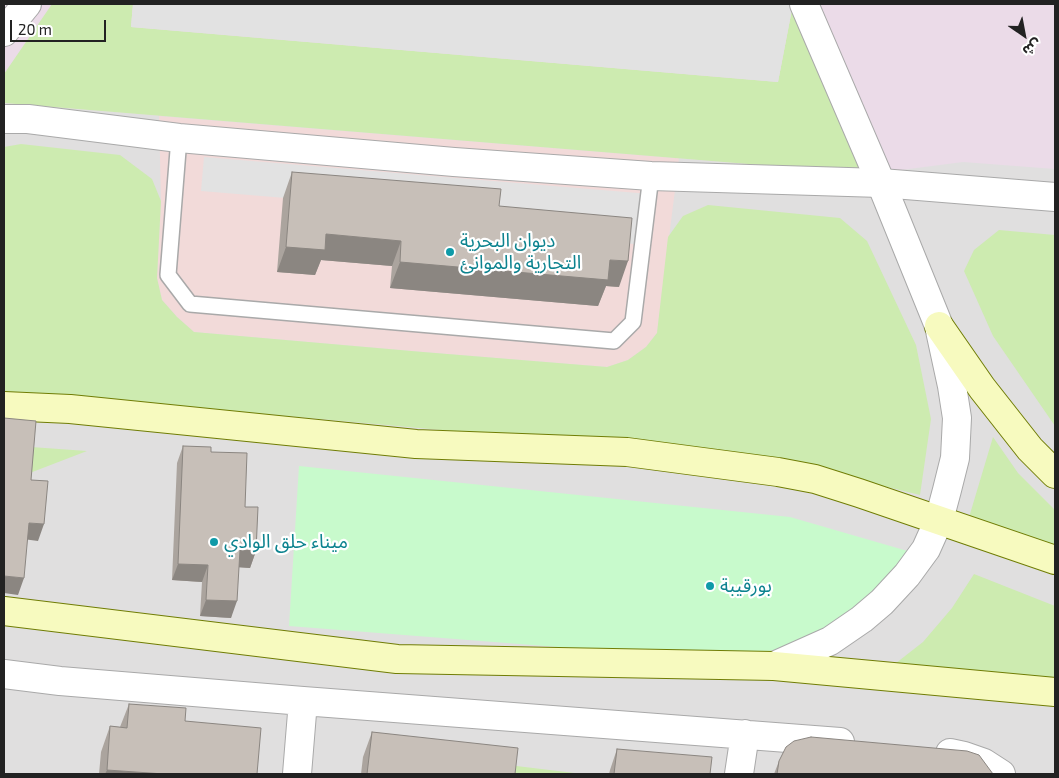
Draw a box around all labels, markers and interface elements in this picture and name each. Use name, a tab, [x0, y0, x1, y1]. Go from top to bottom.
scale bar	[12, 10, 109, 42]
north arrow	[999, 10, 1049, 60]
text: 20 m	[18, 20, 52, 38]
text: ش	[1020, 36, 1045, 60]
place label: ديوان البحرية التجارية والموانئ	[460, 230, 581, 274]
marker: ديوان البحرية التجارية والموانئ	[444, 246, 456, 258]
place label: ميناء حلق الوادي	[224, 531, 348, 553]
marker: ميناء حلق الوادي	[208, 536, 220, 548]
place label: بورقيبة	[720, 575, 772, 597]
marker: بورقيبة	[704, 580, 716, 592]

